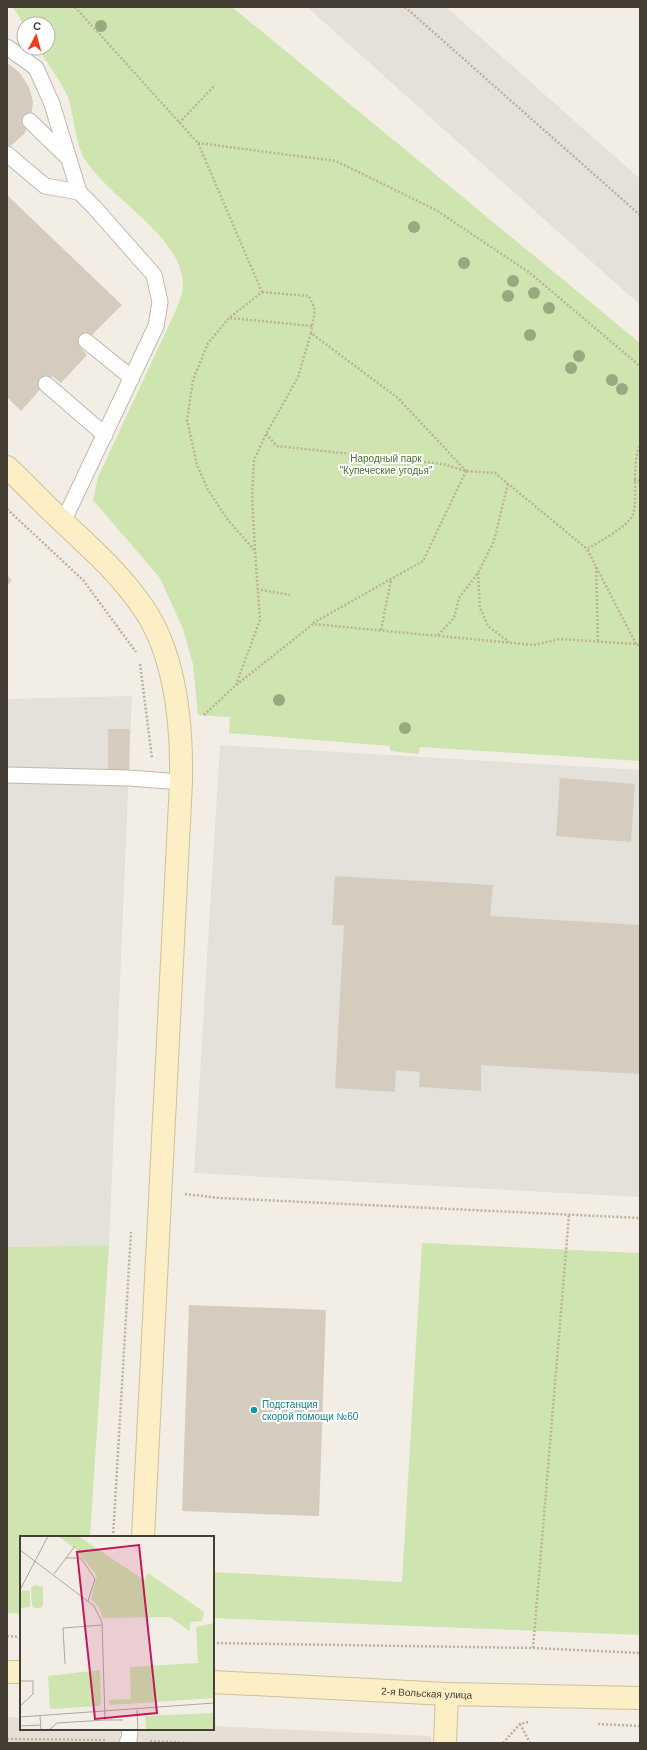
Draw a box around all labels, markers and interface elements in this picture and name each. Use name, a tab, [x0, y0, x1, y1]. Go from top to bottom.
north arrow	[16, 16, 56, 56]
text: С	[32, 20, 42, 32]
park label: Народный парк "Купеческие угодья"	[340, 453, 433, 476]
place label: Подстанция скорой помощи №60	[262, 1399, 359, 1422]
marker: Подстанция скорой помощи №60	[249, 1405, 259, 1415]
inset map	[20, 1536, 214, 1730]
street label: 2-я Вольская улица	[381, 1686, 473, 1701]

